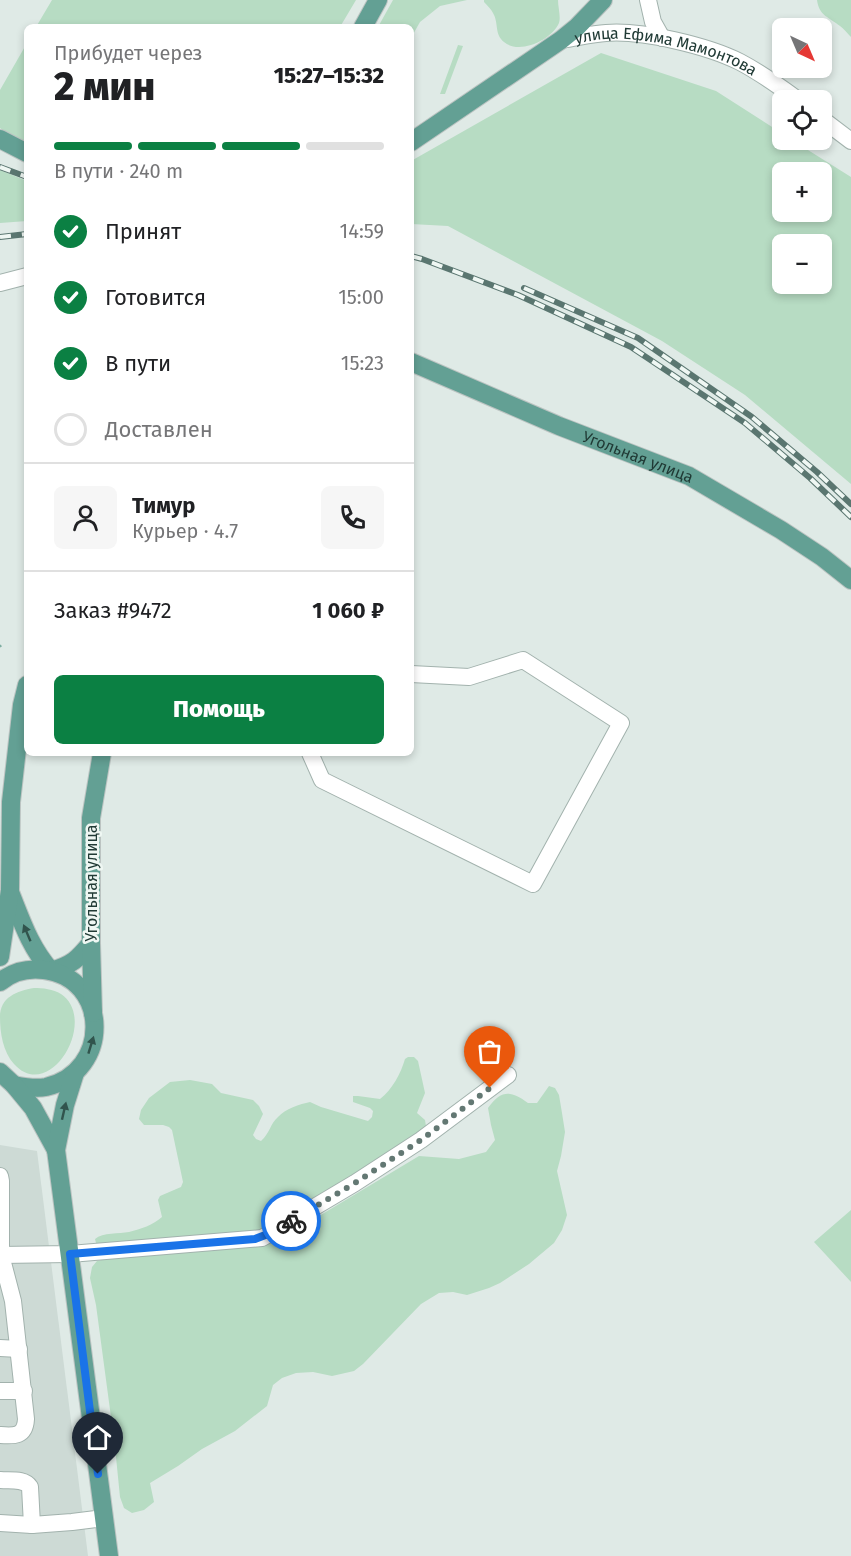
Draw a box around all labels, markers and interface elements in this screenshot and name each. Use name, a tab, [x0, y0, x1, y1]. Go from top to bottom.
north arrow	[772, 18, 832, 78]
map controls	[772, 18, 832, 294]
street label: улица Ефима Мамонтова	[573, 24, 760, 80]
text: Прибудет через	[54, 41, 203, 65]
text: 15:27–15:32	[274, 62, 384, 89]
text: 2 мин	[54, 64, 155, 110]
button: locate	[772, 90, 832, 150]
text: В пути · 240 m	[54, 159, 183, 183]
button: +	[772, 162, 832, 222]
icon: check	[54, 215, 87, 248]
text: Принят	[105, 218, 181, 245]
text: 14:59	[340, 219, 384, 243]
button: −	[772, 234, 832, 294]
icon: check	[54, 281, 87, 314]
text: Готовится	[105, 284, 206, 311]
text: 15:00	[338, 285, 384, 309]
icon: check	[54, 347, 87, 380]
text: В пути	[105, 350, 171, 377]
text: 15:23	[341, 351, 384, 375]
text: Доставлен	[105, 416, 213, 443]
street label: Угольная улица	[580, 427, 696, 487]
button: person	[54, 486, 117, 549]
button: phone	[321, 486, 384, 549]
text: Тимур	[132, 492, 195, 519]
text: Курьер · 4.7	[132, 519, 238, 543]
text: Заказ #9472	[54, 597, 172, 624]
text: 1 060 ₽	[312, 597, 384, 624]
button: Помощь	[54, 675, 384, 744]
street label: Угольная улица	[82, 824, 101, 942]
one-way arrow	[22, 923, 32, 941]
pin	[464, 1026, 515, 1088]
icon: bag	[473, 1035, 506, 1068]
one-way arrow	[87, 1036, 96, 1054]
one-way arrow	[59, 1102, 69, 1120]
courier	[261, 1191, 321, 1251]
icon: bike	[275, 1205, 308, 1238]
pin	[72, 1412, 123, 1474]
icon: home	[81, 1421, 114, 1454]

